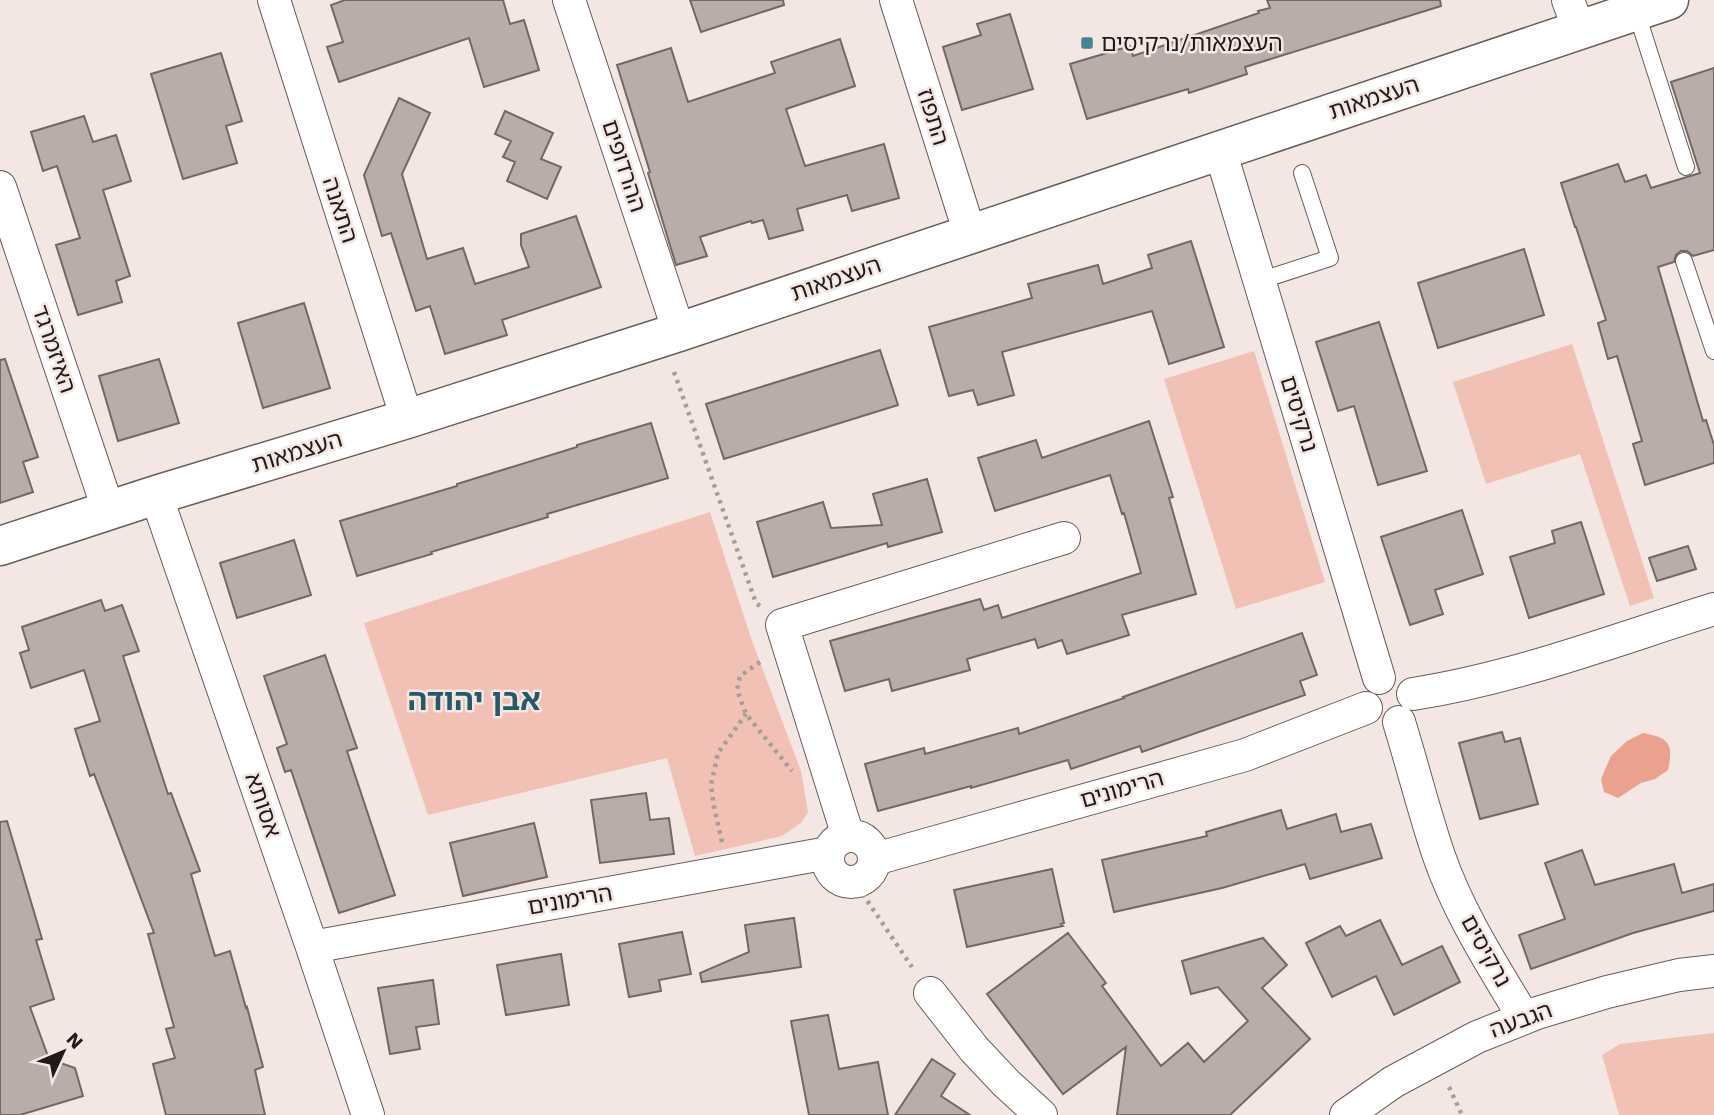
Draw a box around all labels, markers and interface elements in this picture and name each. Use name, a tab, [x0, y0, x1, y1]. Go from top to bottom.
place label: העצמאות/נרקיסים	[1101, 30, 1283, 57]
marker: העצמאות/נרקיסים	[1079, 35, 1095, 51]
street label: העצמאות	[1325, 71, 1423, 125]
street label: התפוז	[912, 85, 954, 149]
street label: ההרדופים	[596, 116, 652, 216]
street label: התאנה	[317, 174, 363, 246]
street label: העצמאות	[788, 251, 884, 307]
street label: האיזמרגד	[26, 302, 82, 396]
street label: נרקיסים	[1275, 373, 1323, 455]
street label: העצמאות	[248, 425, 346, 479]
district label: אבן יהודה	[408, 682, 540, 717]
street label: הרימונים	[1077, 764, 1167, 814]
street label: אסותא	[239, 769, 287, 841]
street label: הרימונים	[526, 879, 614, 921]
street label: נרקיסים	[1455, 910, 1517, 992]
street label: הגבעה	[1486, 996, 1556, 1044]
north arrow	[28, 1017, 98, 1087]
text: N	[62, 1027, 88, 1054]

